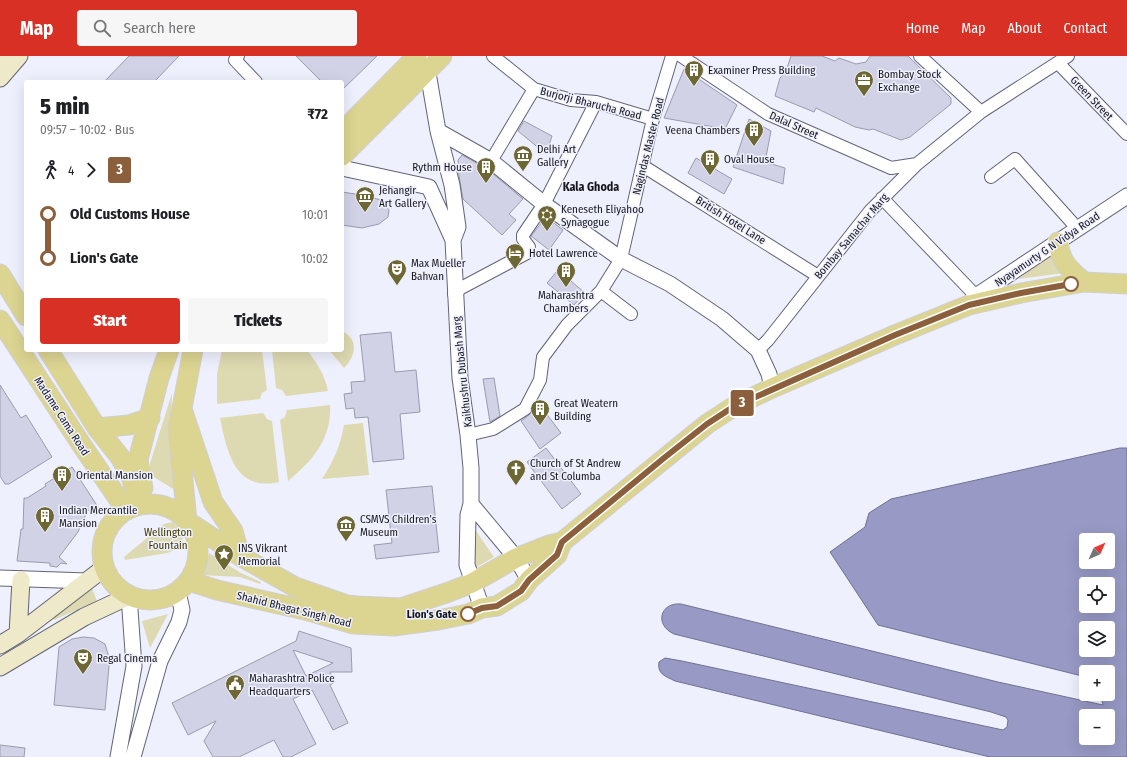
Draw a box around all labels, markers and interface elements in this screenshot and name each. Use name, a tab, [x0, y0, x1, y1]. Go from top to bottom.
search box	[77, 10, 357, 46]
text: Map	[20, 17, 53, 40]
icon: search	[91, 17, 113, 39]
text: Search here	[123, 19, 196, 37]
text: Home	[906, 20, 939, 37]
text: Map	[961, 20, 985, 37]
text: About	[1007, 20, 1042, 37]
text: Contact	[1064, 20, 1107, 37]
building icon: Examiner Press Building	[683, 59, 705, 87]
place label: Examiner Press Building	[708, 64, 816, 77]
place label: Bombay Stock Exchange	[878, 68, 942, 94]
office icon: Bombay Stock Exchange	[853, 69, 875, 97]
street label: Green Street	[1067, 74, 1116, 123]
street label: Burjorji Bharucha Road	[539, 85, 643, 122]
text: 5 min	[40, 93, 89, 120]
street label: Nagindas Master Road	[630, 96, 667, 196]
text: ₹72	[307, 105, 328, 123]
street label: Dalal Street	[767, 109, 821, 142]
building icon: Veena Chambers	[743, 119, 765, 147]
text: 09:57 – 10:02 · Bus	[40, 122, 134, 137]
place label: Veena Chambers	[665, 124, 740, 137]
place label: Delhi Art Gallery	[537, 143, 577, 169]
museum icon: Delhi Art Gallery	[512, 144, 534, 172]
building icon: Oval House	[699, 148, 721, 176]
place label: Oval House	[724, 153, 775, 166]
building icon: Rythm House	[475, 156, 497, 184]
icon: walk	[40, 159, 62, 181]
icon: forward	[80, 159, 102, 181]
text: 3	[116, 161, 123, 178]
place label: Rythm House	[412, 161, 472, 174]
text: 4	[68, 163, 74, 178]
district label: Kala Ghoda	[563, 180, 619, 194]
place label: Jehangir Art Gallery	[379, 184, 426, 210]
museum icon: Jehangir Art Gallery	[354, 185, 376, 213]
street label: Bombay Samachar Marg	[812, 190, 892, 282]
street label: British Hotel Lane	[693, 194, 768, 247]
place label: Keneseth Eliyahoo Synagogue	[561, 203, 644, 229]
synagogue icon: Keneseth Eliyahoo Synagogue	[536, 204, 558, 232]
text: Old Customs House	[70, 205, 190, 223]
text: 10:01	[302, 207, 328, 222]
street label: Nyayamurty G N Vidya Road	[992, 209, 1102, 289]
hotel icon: Hotel Lawrence	[504, 242, 526, 270]
place label: Hotel Lawrence	[529, 247, 598, 260]
text: Lion's Gate	[70, 249, 138, 267]
text: 10:02	[301, 251, 328, 266]
place label: Max Mueller Bahvan	[411, 257, 466, 283]
theatre icon: Max Mueller Bahvan	[386, 258, 408, 286]
building icon: Maharashtra Chambers	[555, 260, 577, 288]
unlabelled marker	[1063, 276, 1079, 292]
place label: Maharashtra Chambers	[538, 289, 594, 315]
button: Start	[40, 298, 180, 344]
button: Tickets	[188, 298, 328, 344]
street label: Kaikhushru Dubash Marg	[450, 315, 475, 428]
street label: Madame Cama Road	[31, 375, 92, 458]
line badge: 3	[729, 390, 755, 416]
text: 3	[739, 394, 745, 411]
place label: Great Weatern Building	[554, 397, 618, 423]
building icon: Great Weatern Building	[529, 398, 551, 426]
place label: Church of St Andrew and St Columba	[530, 457, 621, 483]
church icon: Church of St Andrew and St Columba	[505, 458, 527, 486]
building icon: Oriental Mansion	[51, 464, 73, 492]
place label: Oriental Mansion	[76, 469, 153, 482]
place label: Indian Mercantile Mansion	[59, 504, 137, 530]
building icon: Indian Mercantile Mansion	[34, 505, 56, 533]
place label: CSMVS Children’s Museum	[360, 513, 437, 539]
museum icon: CSMVS Children’s Museum	[335, 514, 357, 542]
park label: Wellington Fountain	[144, 526, 192, 552]
north arrow	[1079, 533, 1115, 569]
map controls	[1079, 533, 1115, 745]
place label: INS Vikrant Memorial	[238, 542, 288, 568]
place icon: INS Vikrant Memorial	[213, 543, 235, 571]
button: locate	[1079, 577, 1115, 613]
street label: Shahid Bhagat Singh Road	[235, 589, 353, 630]
marker: Lion's Gate	[460, 606, 476, 622]
place label: Lion's Gate	[407, 608, 457, 621]
button: layers	[1079, 621, 1115, 657]
theatre icon: Regal Cinema	[72, 647, 94, 675]
place label: Regal Cinema	[97, 652, 157, 665]
button: +	[1079, 665, 1115, 701]
place label: Maharashtra Police Headquarters	[249, 672, 335, 698]
public building icon: Maharashtra Police Headquarters	[224, 673, 246, 701]
button: −	[1079, 709, 1115, 745]

